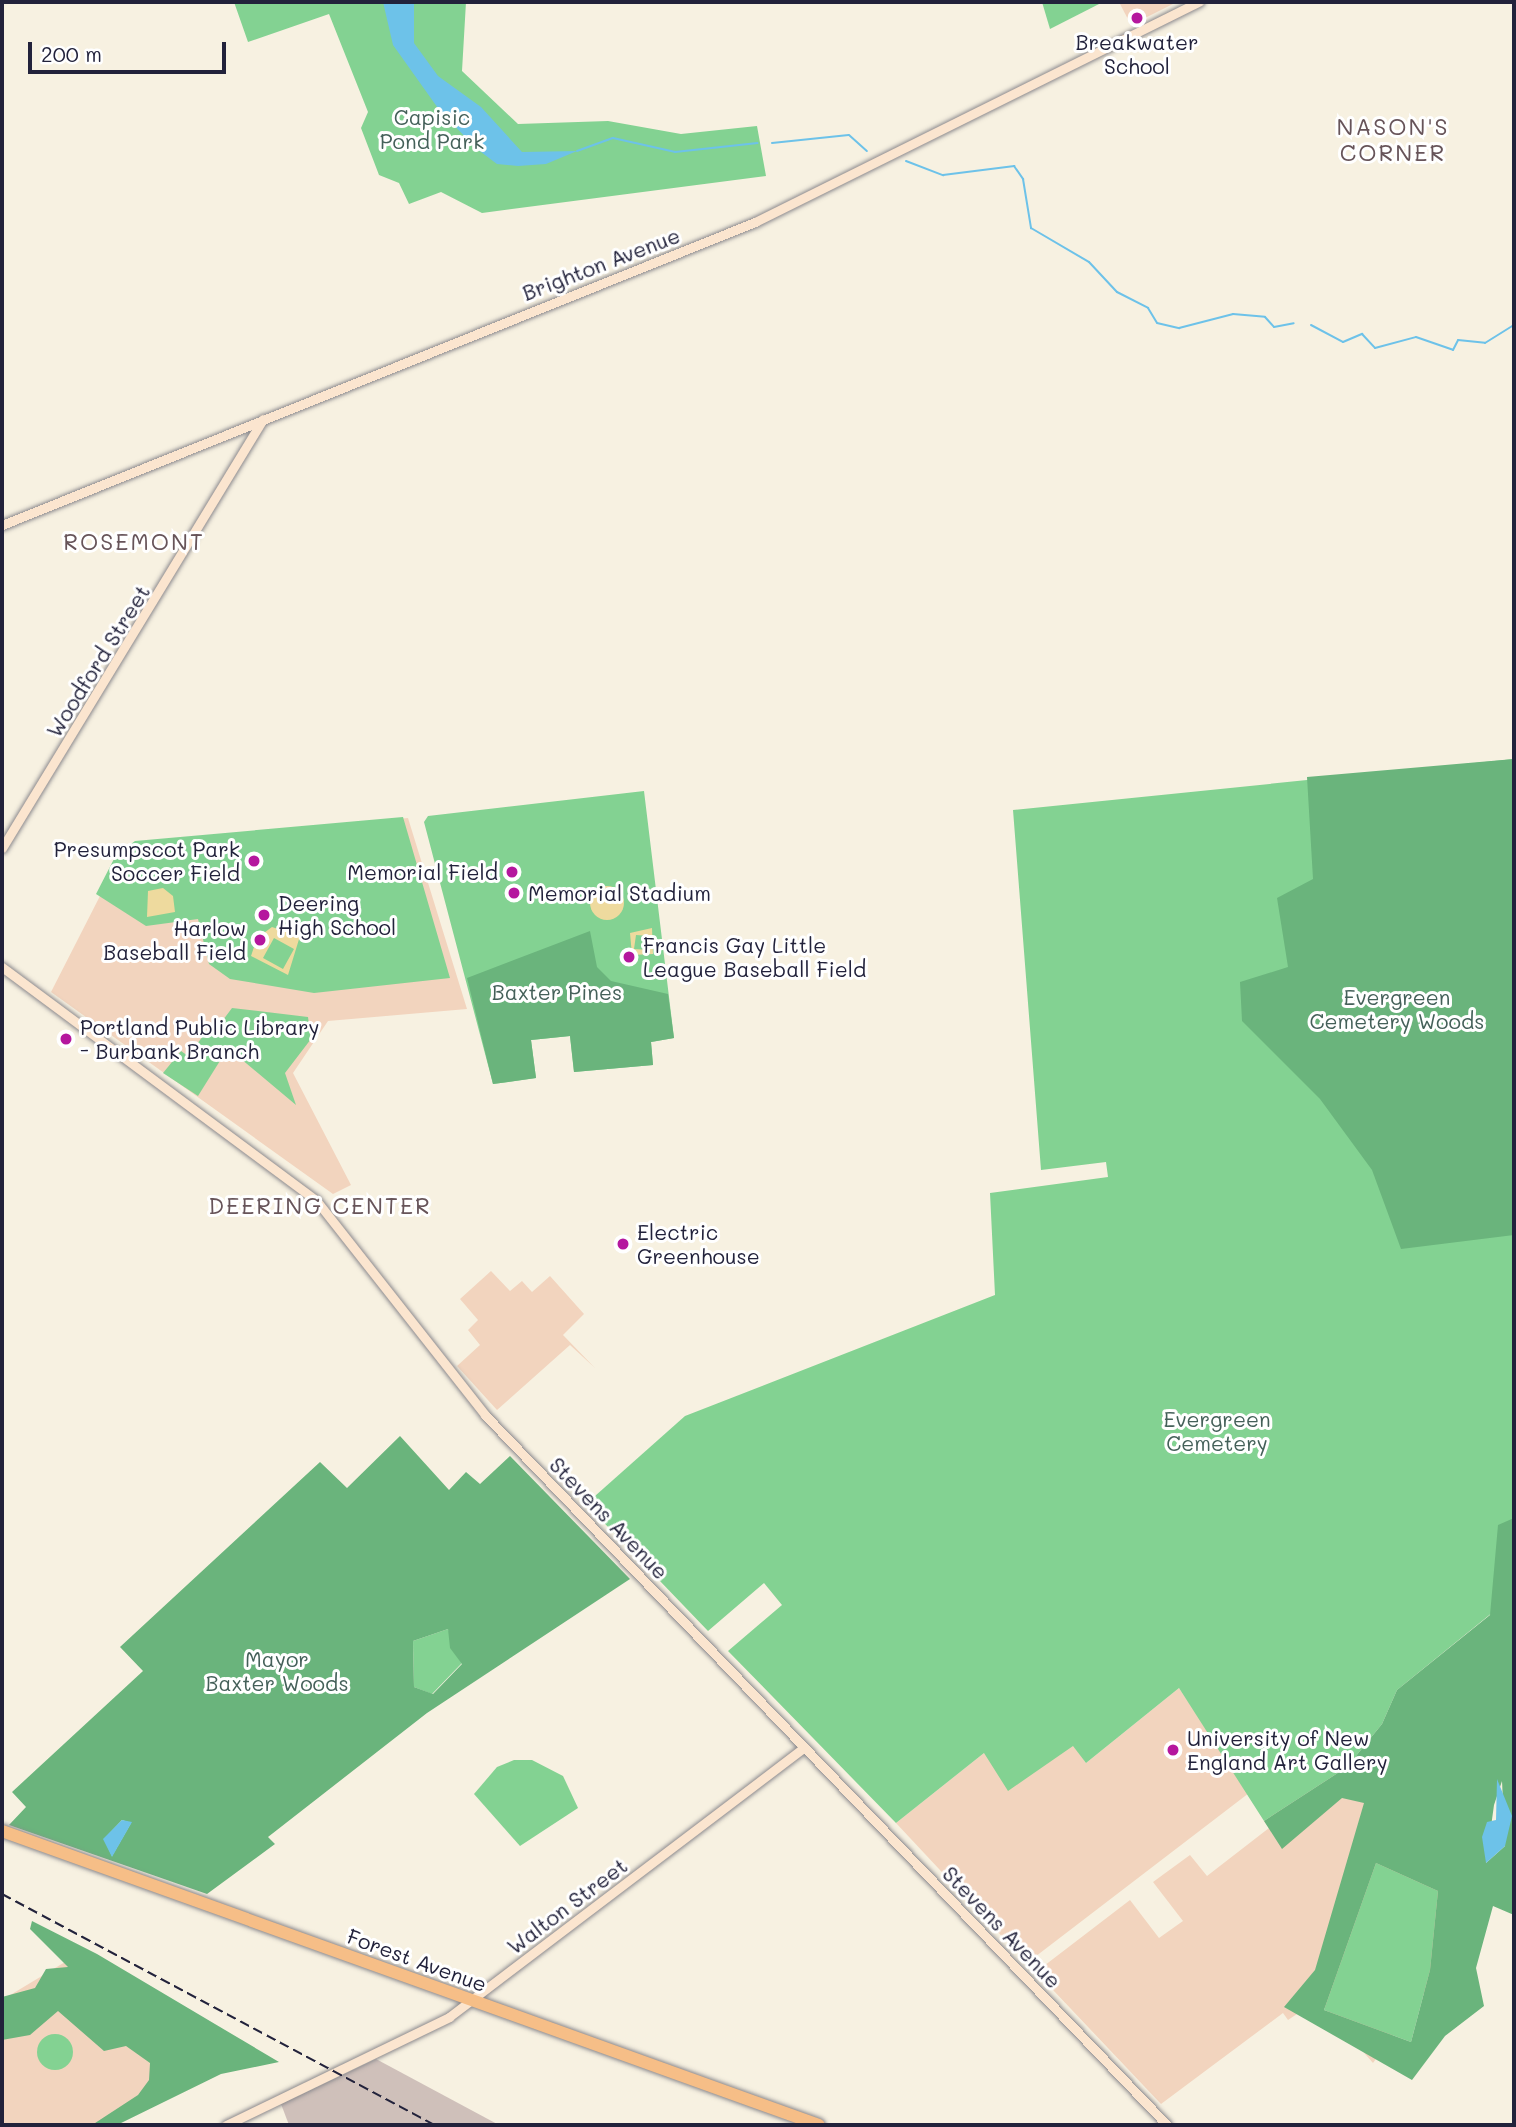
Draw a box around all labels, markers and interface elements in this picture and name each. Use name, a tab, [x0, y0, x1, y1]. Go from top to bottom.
marker: Breakwater School	[1129, 10, 1145, 26]
scale bar	[32, 28, 229, 72]
place label: Breakwater School	[1076, 29, 1198, 79]
text: 200 m	[41, 40, 102, 67]
park label: Capisic Pond Park	[380, 104, 484, 154]
district label: NASON'S CORNER	[1337, 112, 1449, 166]
street label: Brighton Avenue	[519, 222, 683, 306]
district label: ROSEMONT	[64, 527, 204, 555]
street label: Woodford Street	[41, 580, 155, 742]
place label: Presumpscot Park Soccer Field	[54, 836, 240, 886]
marker: Presumpscot Park Soccer Field	[246, 853, 262, 869]
place label: Memorial Field	[347, 859, 498, 885]
marker: Memorial Field	[504, 864, 520, 880]
place label: Memorial Stadium	[528, 880, 711, 906]
marker: Memorial Stadium	[506, 885, 522, 901]
place label: Deering High School	[278, 890, 396, 940]
marker: Deering High School	[256, 907, 272, 923]
place label: Harlow Baseball Field	[103, 915, 246, 965]
marker: Harlow Baseball Field	[252, 932, 268, 948]
place label: Francis Gay Little League Baseball Field	[643, 932, 866, 982]
marker: Francis Gay Little League Baseball Field	[621, 949, 637, 965]
park label: Baxter Pines	[492, 979, 622, 1005]
park label: Evergreen Cemetery Woods	[1309, 984, 1485, 1034]
place label: Portland Public Library - Burbank Branch	[80, 1014, 320, 1064]
marker: Portland Public Library - Burbank Branch	[58, 1031, 74, 1047]
district label: DEERING CENTER	[210, 1191, 430, 1219]
place label: Electric Greenhouse	[637, 1219, 760, 1269]
marker: Electric Greenhouse	[615, 1236, 631, 1252]
park label: Evergreen Cemetery	[1163, 1406, 1271, 1456]
street label: Stevens Avenue	[545, 1452, 673, 1584]
park label: Mayor Baxter Woods	[205, 1646, 349, 1696]
place label: University of New England Art Gallery	[1187, 1725, 1388, 1775]
marker: University of New England Art Gallery	[1165, 1742, 1181, 1758]
street label: Walton Street	[502, 1853, 632, 1959]
street label: Stevens Avenue	[938, 1861, 1066, 1993]
street label: Forest Avenue	[344, 1923, 490, 1997]

